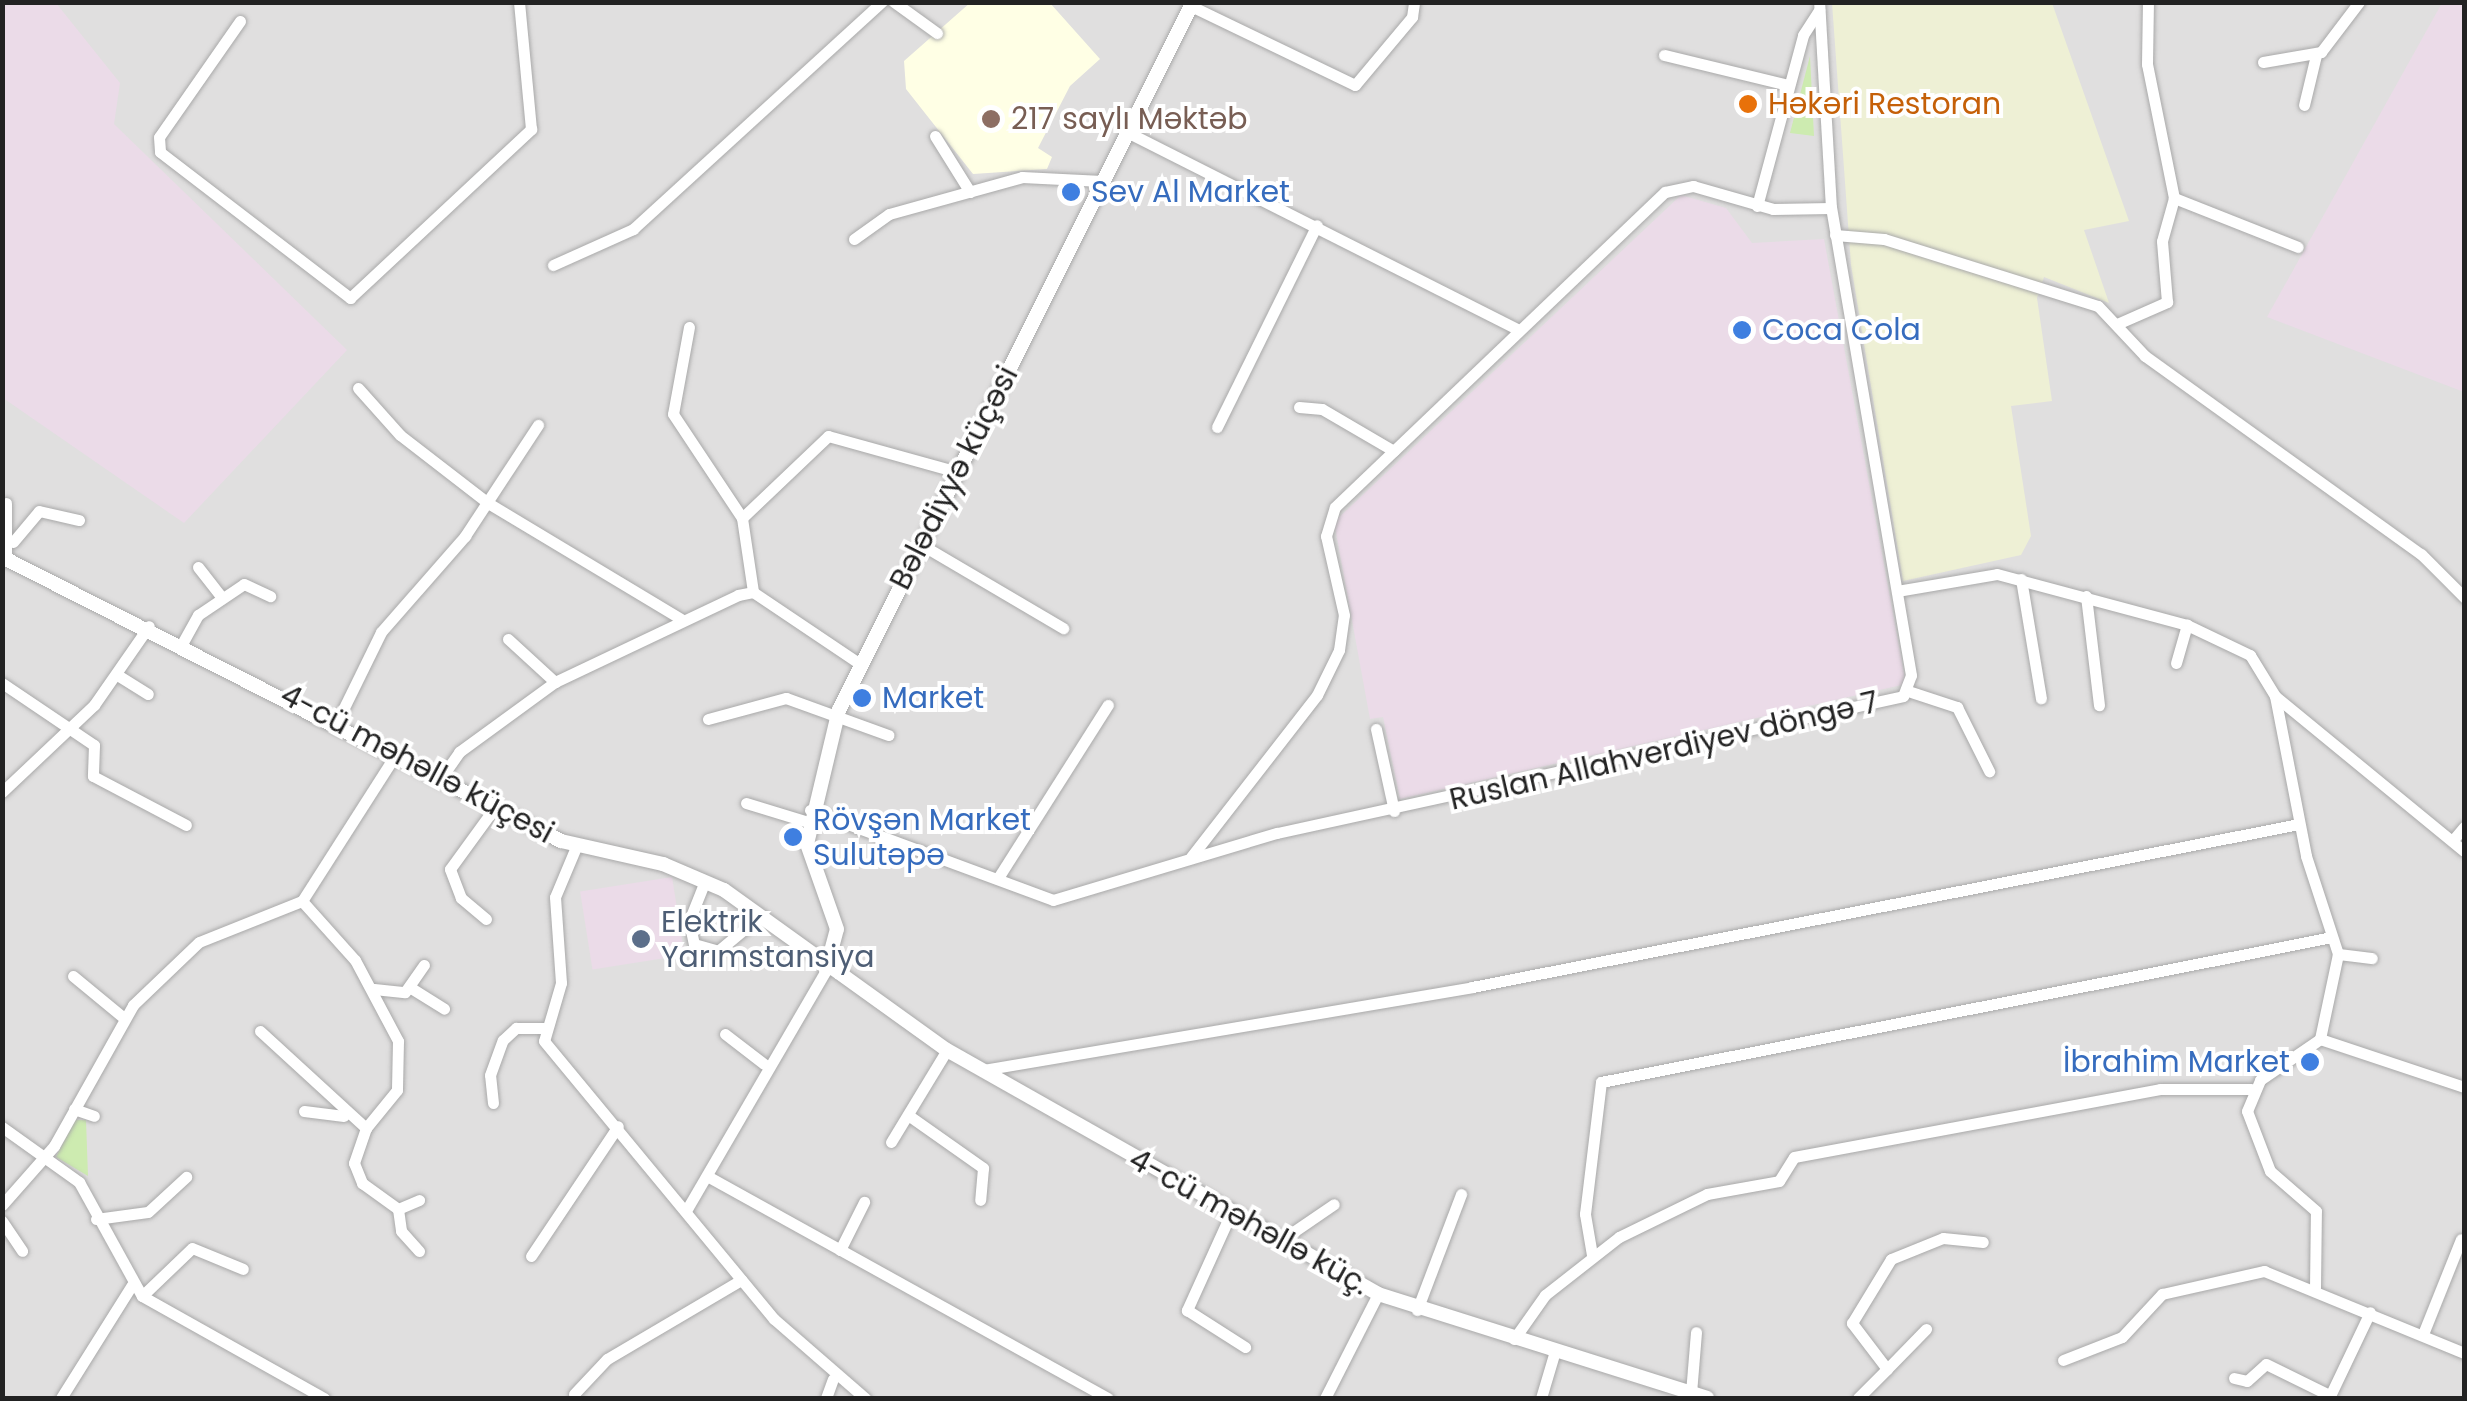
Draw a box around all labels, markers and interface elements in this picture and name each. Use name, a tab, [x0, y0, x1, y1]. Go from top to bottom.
place label: Həkəri Restoran	[1768, 86, 2001, 122]
marker: Həkəri Restoran	[1737, 93, 1759, 115]
place label: 217 saylı Məktəb	[1011, 101, 1248, 137]
marker: 217 saylı Məktəb	[980, 108, 1002, 130]
place label: Sev Al Market	[1091, 174, 1290, 210]
marker: Sev Al Market	[1060, 181, 1082, 203]
place label: Coca Cola	[1762, 312, 1921, 348]
marker: Coca Cola	[1731, 319, 1753, 341]
street label: Bələdiyyə küçəsi	[882, 360, 1026, 596]
street label: 4-cü məhəllə küçesi	[274, 677, 560, 851]
place label: Market	[882, 680, 984, 716]
street label: Ruslan Allahverdiyev döngə 7	[1446, 684, 1882, 818]
marker: Market	[851, 687, 873, 709]
place label: Rövşən Market Sulutəpə	[813, 802, 1031, 872]
marker: Rövşən Market Sulutəpə	[782, 826, 804, 848]
place label: Elektrik Yarımstansiya	[661, 904, 875, 974]
marker: Elektrik Yarımstansiya	[630, 928, 652, 950]
place label: İbrahim Market	[2063, 1044, 2290, 1080]
marker: İbrahim Market	[2299, 1051, 2321, 1073]
street label: 4-cü məhəllə küç.	[1123, 1141, 1375, 1303]

